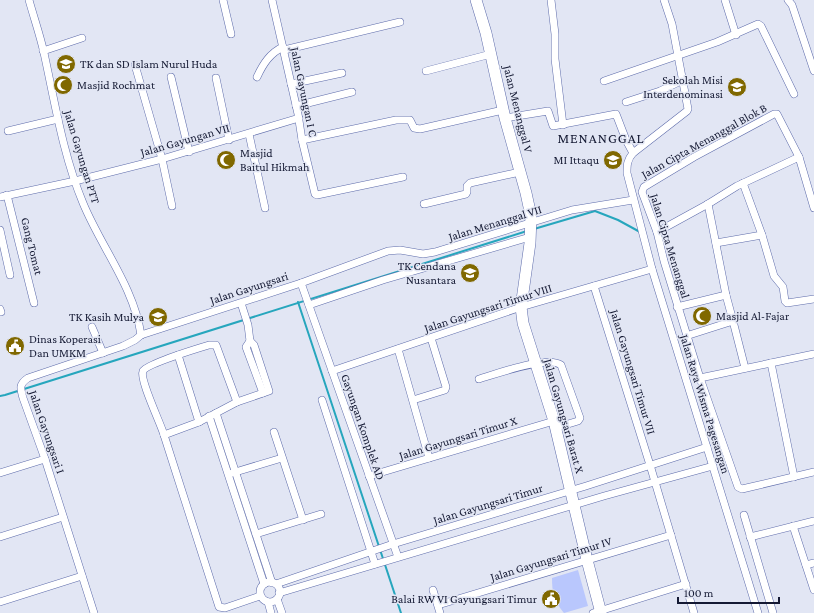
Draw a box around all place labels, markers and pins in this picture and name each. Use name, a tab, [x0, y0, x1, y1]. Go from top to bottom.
school or university icon: TK dan SD Islam Nurul Huda	[55, 53, 77, 75]
place label: TK dan SD Islam Nurul Huda	[80, 57, 218, 71]
place label: Sekolah Misi Interdenominasi	[643, 73, 723, 101]
mosque icon: Masjid Rochmat	[52, 74, 74, 96]
school or university icon: Sekolah Misi Interdenominasi	[726, 76, 748, 98]
place label: Masjid Rochmat	[77, 78, 156, 92]
place label: Masjid Baitul Hikmah	[240, 146, 310, 174]
mosque icon: Masjid Baitul Hikmah	[215, 149, 237, 171]
school or university icon: MI Ittaqu	[602, 149, 624, 171]
place label: MI Ittaqu	[554, 153, 600, 167]
place label: TK Cendana Nusantara	[398, 259, 456, 287]
school or university icon: TK Cendana Nusantara	[459, 262, 481, 284]
mosque icon: Masjid Al-Fajar	[691, 305, 713, 327]
school or university icon: TK Kasih Mulya	[147, 306, 169, 328]
place label: Masjid Al-Fajar	[716, 309, 790, 323]
place label: TK Kasih Mulya	[69, 310, 144, 324]
place label: Dinas Koperasi Dan UMKM	[29, 332, 101, 360]
public building icon: Dinas Koperasi Dan UMKM	[4, 335, 26, 357]
public building icon: Balai RW VI Gayungsari Timur	[540, 588, 562, 610]
place label: Balai RW VI Gayungsari Timur	[391, 592, 538, 606]

